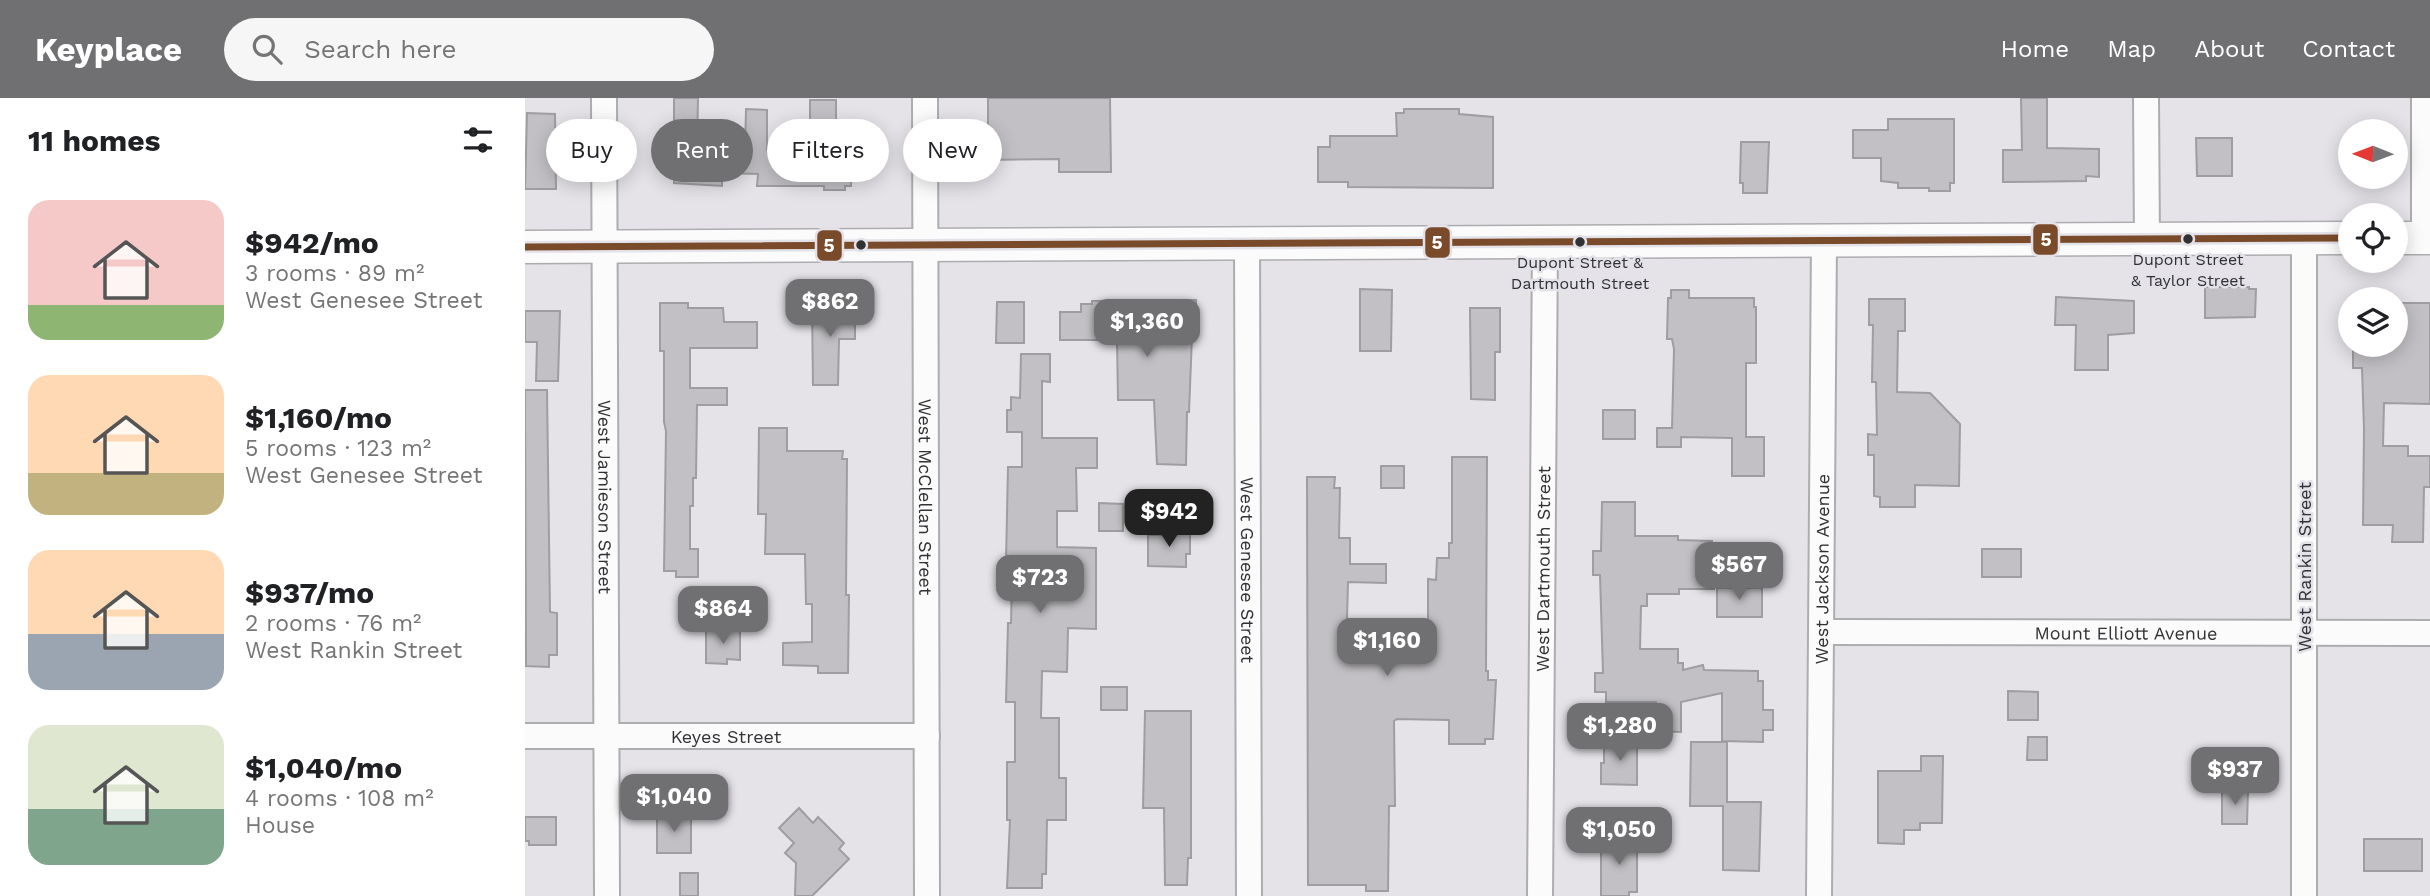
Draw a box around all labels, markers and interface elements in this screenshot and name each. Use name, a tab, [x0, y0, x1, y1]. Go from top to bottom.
search box	[224, 18, 714, 81]
text: Keyplace	[35, 30, 182, 69]
icon: search	[248, 30, 286, 68]
text: Search here	[304, 34, 457, 64]
text: Home	[2001, 35, 2069, 63]
text: Map	[2107, 35, 2156, 63]
text: About	[2194, 35, 2264, 63]
text: Contact	[2302, 35, 2395, 63]
chip: Buy	[546, 119, 637, 182]
chip: Rent	[651, 119, 753, 182]
chip: Filters	[767, 119, 889, 182]
chip: New	[903, 119, 1002, 182]
north arrow	[2338, 119, 2408, 189]
map controls	[2338, 119, 2408, 357]
icon: filters	[459, 121, 497, 159]
text: 11 homes	[28, 123, 161, 158]
button: locate	[2338, 203, 2408, 273]
line badge: 5	[2032, 223, 2059, 256]
text: $942/mo	[245, 225, 379, 260]
line badge: 5	[1424, 226, 1451, 259]
icon: home	[84, 228, 168, 312]
text: 5	[2040, 228, 2052, 251]
line badge: 5	[816, 229, 843, 262]
text: 5	[1431, 231, 1443, 254]
marker: Dupont Street & Taylor Street	[2181, 232, 2195, 246]
text: 5	[823, 234, 835, 257]
marker: Dupont Street & Dartmouth Street	[1573, 235, 1587, 249]
unlabelled marker	[854, 238, 868, 252]
place label: Dupont Street & Taylor Street	[2131, 250, 2245, 290]
place label: Dupont Street & Dartmouth Street	[1511, 253, 1649, 293]
text: 3 rooms · 89 m²	[245, 260, 424, 287]
pin: $862	[789, 280, 871, 339]
text: West Genesee Street	[245, 287, 482, 314]
button: layers	[2338, 287, 2408, 357]
text: $862	[801, 288, 859, 315]
pin: $1,360	[1090, 300, 1204, 359]
text: $1,360	[1110, 308, 1184, 335]
street label: West McClellan Street	[915, 399, 937, 596]
text: $1,160/mo	[245, 400, 392, 435]
street label: West Jamieson Street	[595, 400, 616, 595]
icon: home	[84, 403, 168, 487]
text: 5 rooms · 123 m²	[245, 435, 431, 462]
text: West Genesee Street	[245, 462, 482, 489]
street label: West Dartmouth Street	[1531, 466, 1554, 672]
street label: West Jackson Avenue	[1810, 474, 1833, 664]
street label: West Genesee Street	[1237, 477, 1259, 663]
street label: West Rankin Street	[2294, 482, 2315, 652]
pin: $942	[1128, 490, 1210, 549]
text: $942	[1140, 498, 1198, 525]
pin: $567	[1698, 542, 1780, 602]
text: $567	[1711, 551, 1767, 578]
pin: $723	[999, 556, 1081, 615]
text: $723	[1012, 564, 1068, 591]
text: $937/mo	[245, 575, 374, 610]
icon: home	[84, 578, 168, 662]
pin: $864	[682, 587, 764, 646]
text: $864	[694, 595, 752, 622]
text: 2 rooms · 76 m²	[245, 610, 421, 637]
pin: $1,160	[1330, 618, 1444, 678]
street label: Mount Elliott Avenue	[2035, 622, 2217, 643]
text: $1,160	[1353, 627, 1421, 654]
text: West Rankin Street	[245, 637, 462, 664]
pin: $1,280	[1563, 704, 1677, 763]
text: $1,280	[1583, 712, 1657, 739]
street label: Keyes Street	[671, 726, 782, 747]
pin: $937	[2194, 748, 2276, 807]
text: $1,040/mo	[245, 750, 402, 785]
icon: home	[84, 753, 168, 837]
text: $937	[2207, 756, 2263, 783]
pin: $1,040	[617, 774, 731, 834]
text: $1,040	[636, 783, 712, 810]
text: 4 rooms · 108 m²	[245, 785, 434, 812]
pin: $1,050	[1562, 808, 1676, 867]
text: House	[245, 812, 315, 839]
text: $1,050	[1582, 816, 1656, 843]

